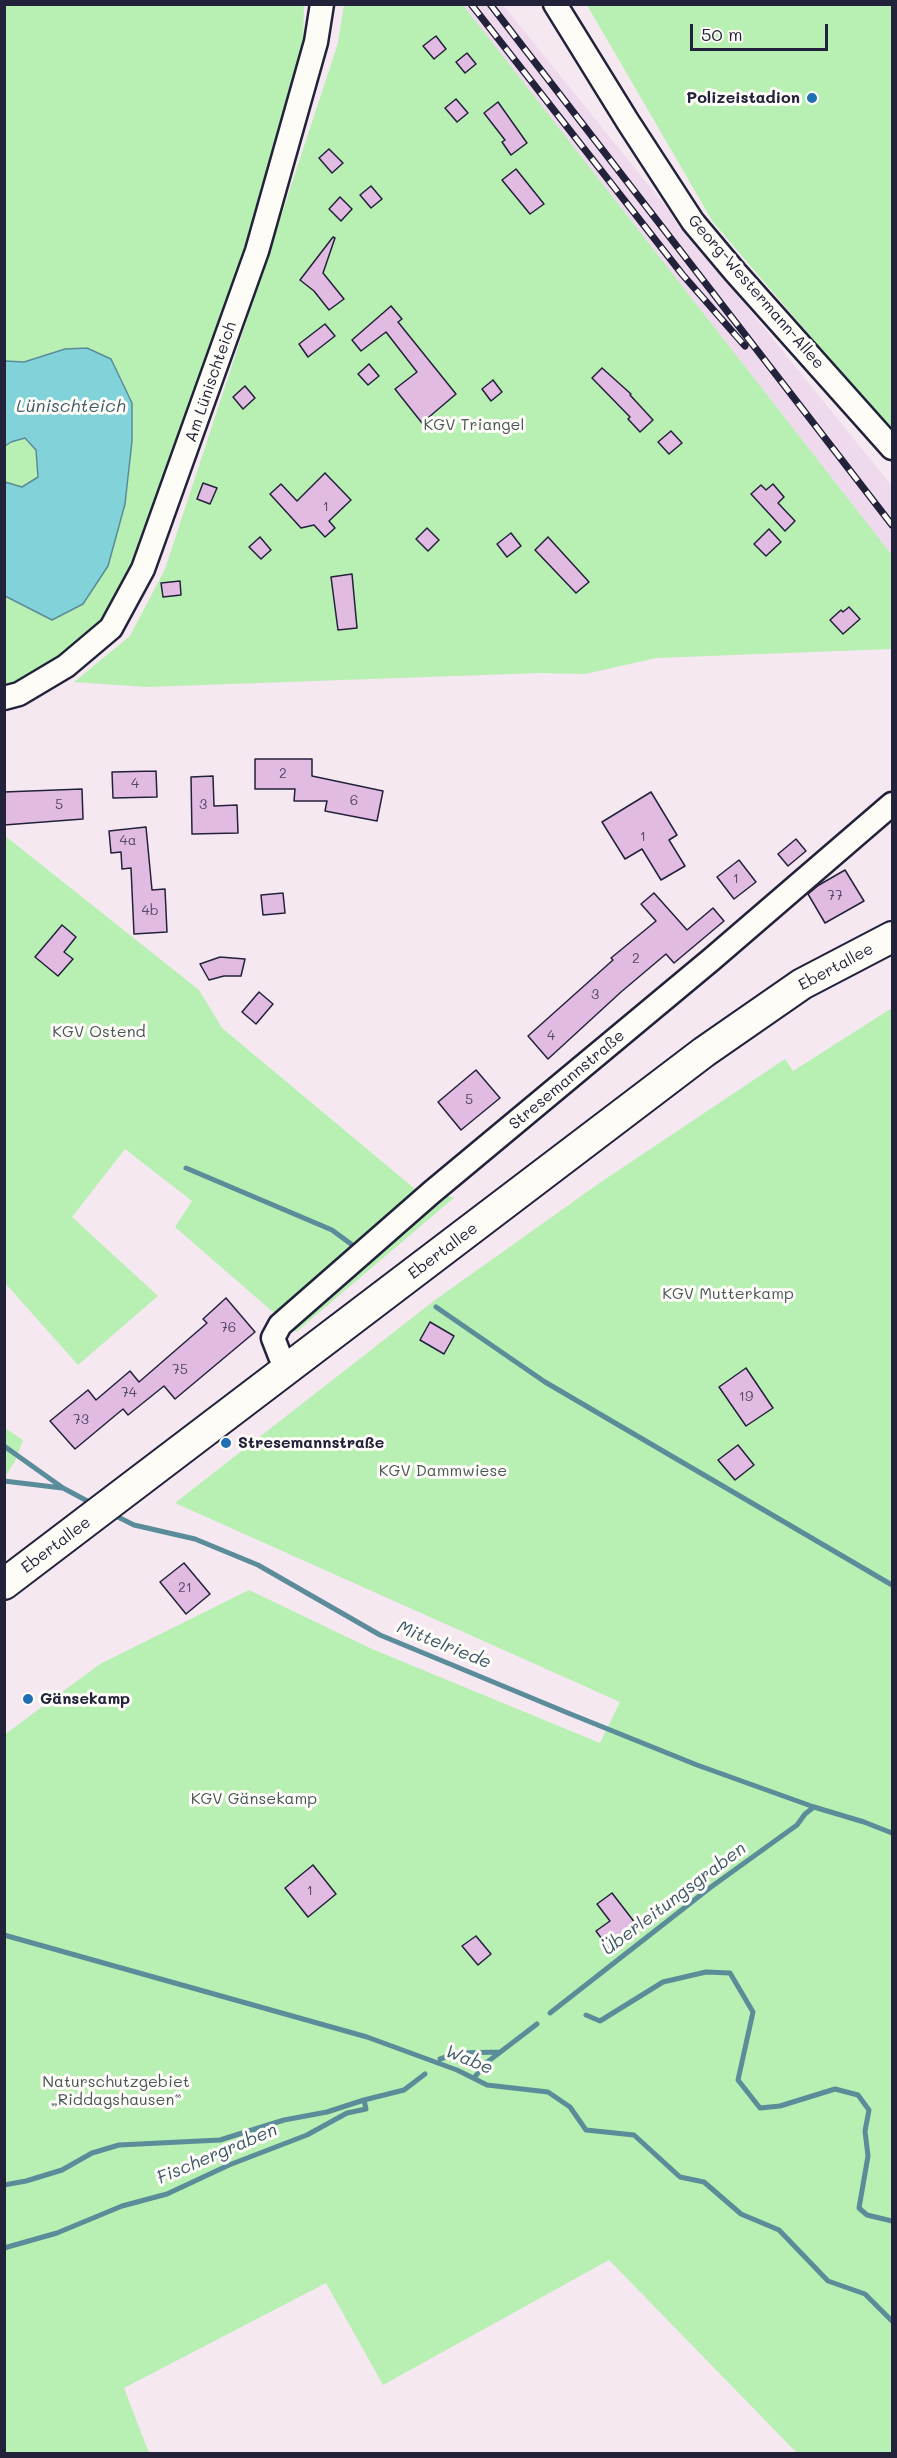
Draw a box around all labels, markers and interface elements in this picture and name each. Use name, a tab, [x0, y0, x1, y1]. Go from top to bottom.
scale bar	[693, 12, 831, 50]
text: 50 m	[701, 22, 743, 46]
place label: Polizeistadion	[686, 88, 800, 108]
marker: Polizeistadion	[805, 91, 819, 105]
street label: Georg-Westermann-Allee	[684, 211, 828, 373]
street label: Am Lünischteich	[181, 319, 241, 445]
water label: Lünischteich	[16, 395, 126, 417]
park label: KGV Triangel	[424, 415, 524, 435]
house number: 1	[323, 499, 329, 515]
house number: 2	[279, 766, 287, 782]
house number: 4	[131, 776, 139, 792]
house number: 6	[350, 793, 358, 809]
house number: 5	[55, 797, 63, 813]
house number: 3	[199, 797, 207, 813]
house number: 1	[640, 829, 646, 845]
house number: 4a	[120, 833, 136, 849]
house number: 1	[733, 871, 739, 887]
house number: 77	[827, 888, 843, 904]
house number: 4b	[141, 903, 159, 919]
street label: Ebertallee	[795, 939, 877, 995]
house number: 2	[632, 951, 640, 967]
house number: 3	[591, 987, 599, 1003]
park label: KGV Ostend	[52, 1022, 146, 1042]
street label: Stresemannstraße	[505, 1026, 629, 1134]
house number: 4	[547, 1028, 555, 1044]
house number: 5	[465, 1092, 473, 1108]
street label: Ebertallee	[404, 1219, 482, 1283]
park label: KGV Mutterkamp	[662, 1284, 794, 1304]
house number: 76	[220, 1320, 236, 1336]
house number: 75	[172, 1362, 188, 1378]
house number: 74	[121, 1385, 137, 1401]
house number: 19	[739, 1389, 753, 1405]
house number: 73	[73, 1412, 89, 1428]
place label: Stresemannstraße	[238, 1433, 384, 1453]
marker: Stresemannstraße	[219, 1436, 233, 1450]
park label: KGV Dammwiese	[379, 1461, 507, 1481]
street label: Ebertallee	[17, 1513, 95, 1577]
house number: 21	[178, 1580, 192, 1596]
water label: Mittelriede	[394, 1616, 494, 1674]
place label: Gänsekamp	[40, 1689, 130, 1709]
marker: Gänsekamp	[21, 1692, 35, 1706]
park label: KGV Gänsekamp	[191, 1789, 317, 1809]
water label: Überleitungsgraben	[598, 1838, 750, 1960]
house number: 1	[307, 1883, 313, 1899]
water label: Wabe	[442, 2041, 496, 2079]
park label: Naturschutzgebiet „Riddagshausen“	[42, 2072, 190, 2110]
water label: Fischergraben	[154, 2119, 280, 2189]

